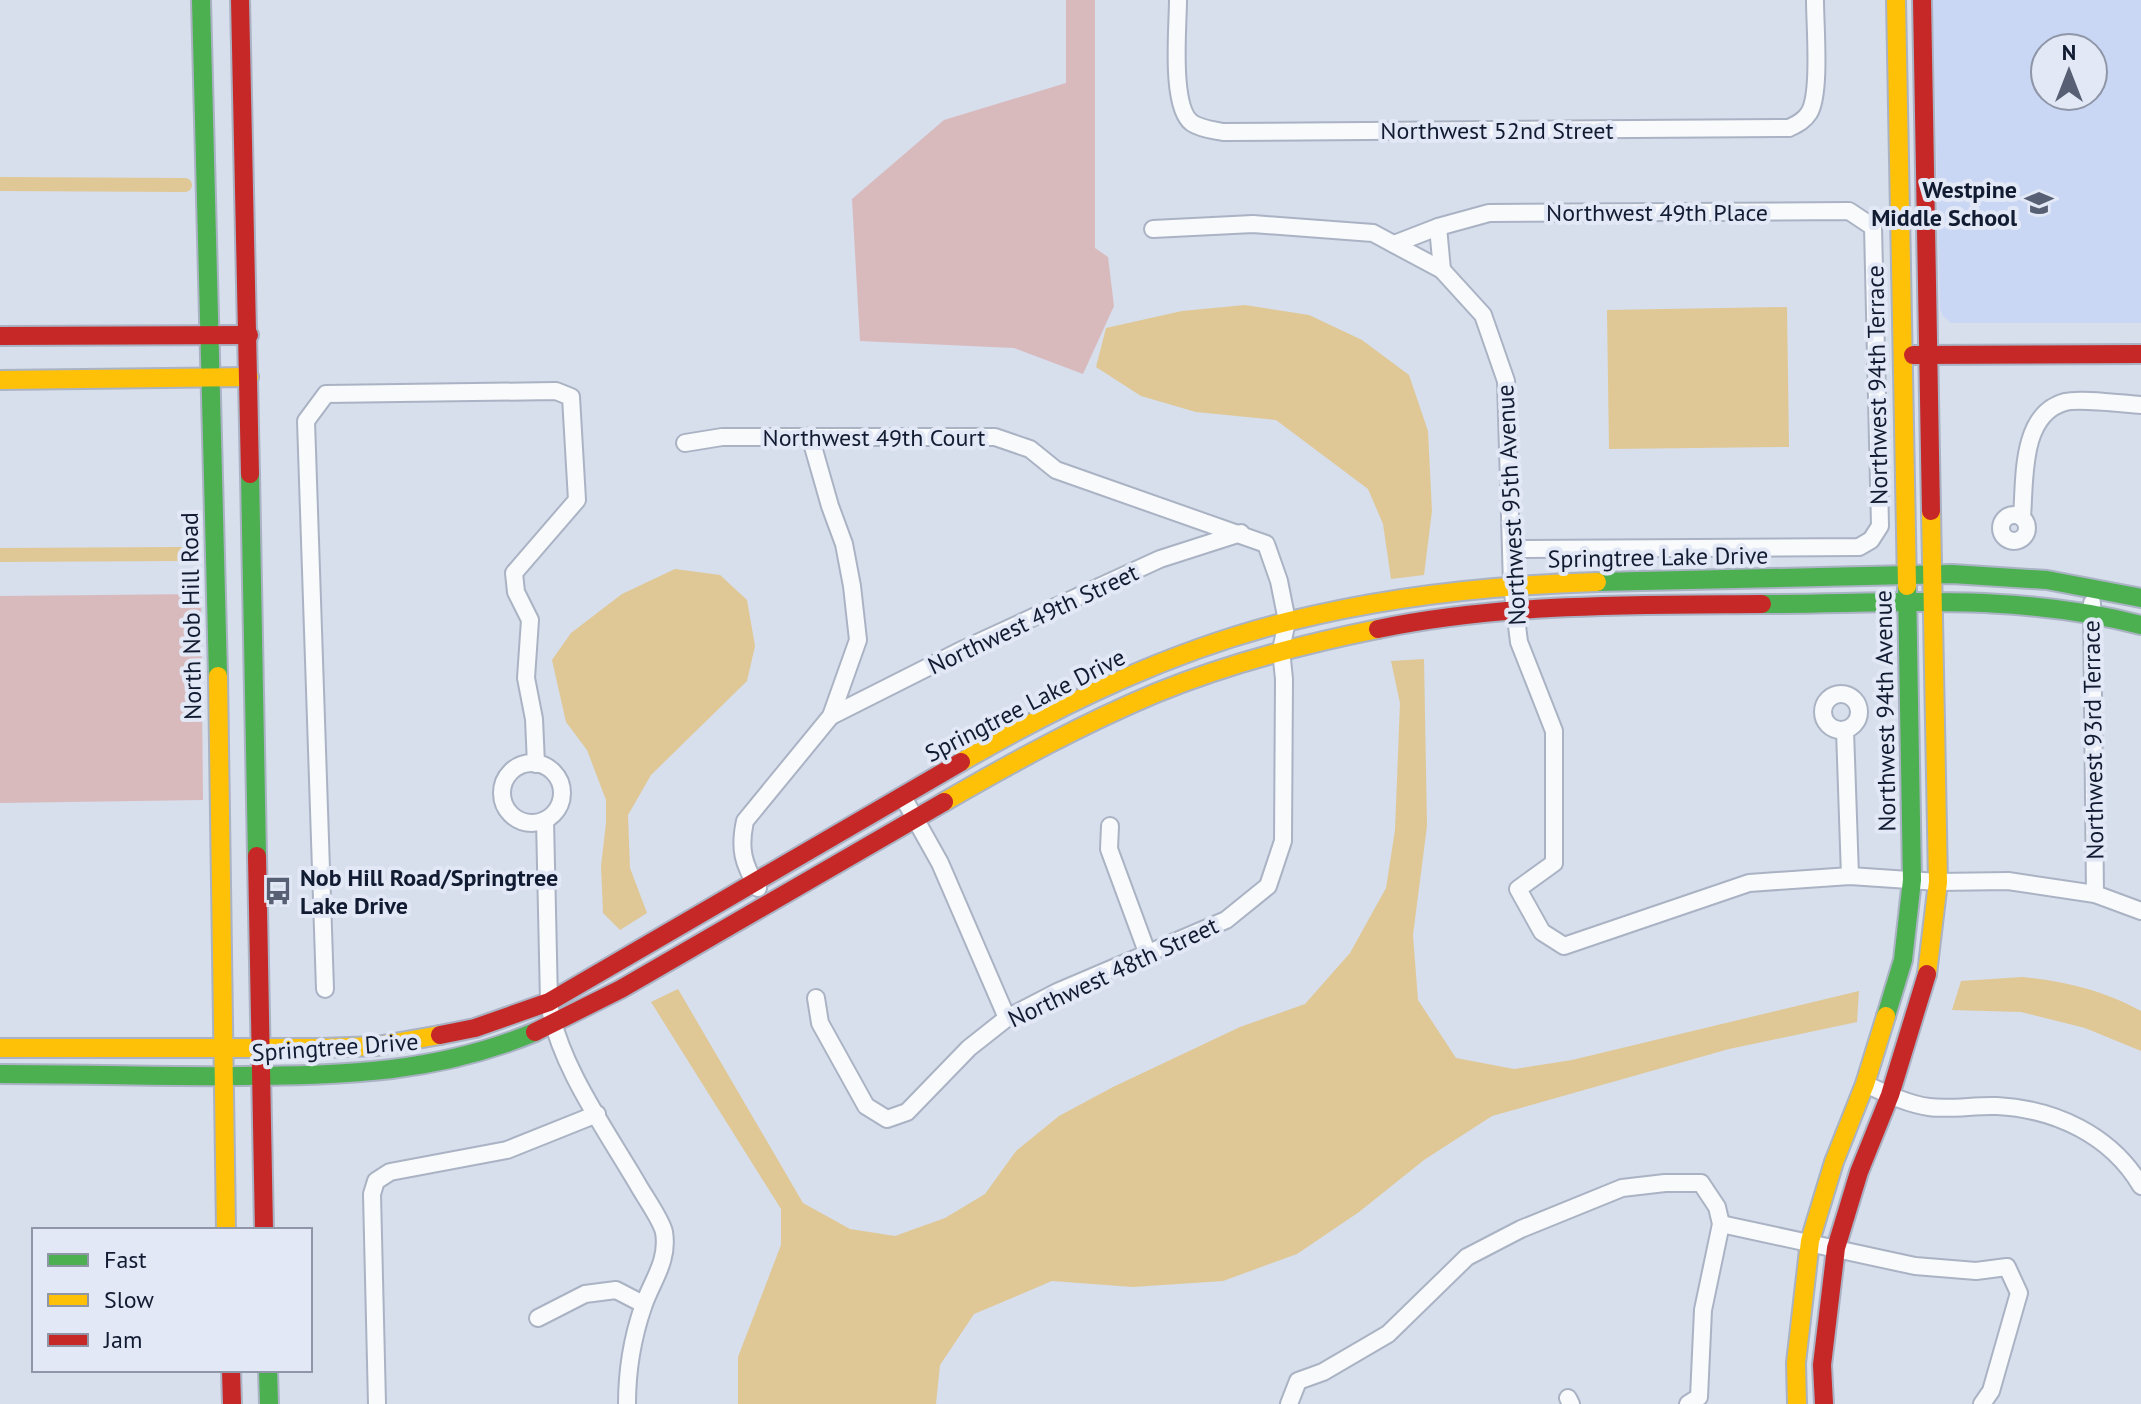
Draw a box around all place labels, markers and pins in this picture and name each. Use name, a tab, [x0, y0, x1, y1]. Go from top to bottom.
place label: Westpine Middle School	[1871, 174, 2018, 233]
school or university icon: Westpine Middle School	[2024, 188, 2054, 218]
place label: Nob Hill Road/Springtree Lake Drive	[300, 862, 558, 921]
bus stop icon: Nob Hill Road/Springtree Lake Drive	[263, 876, 293, 906]

